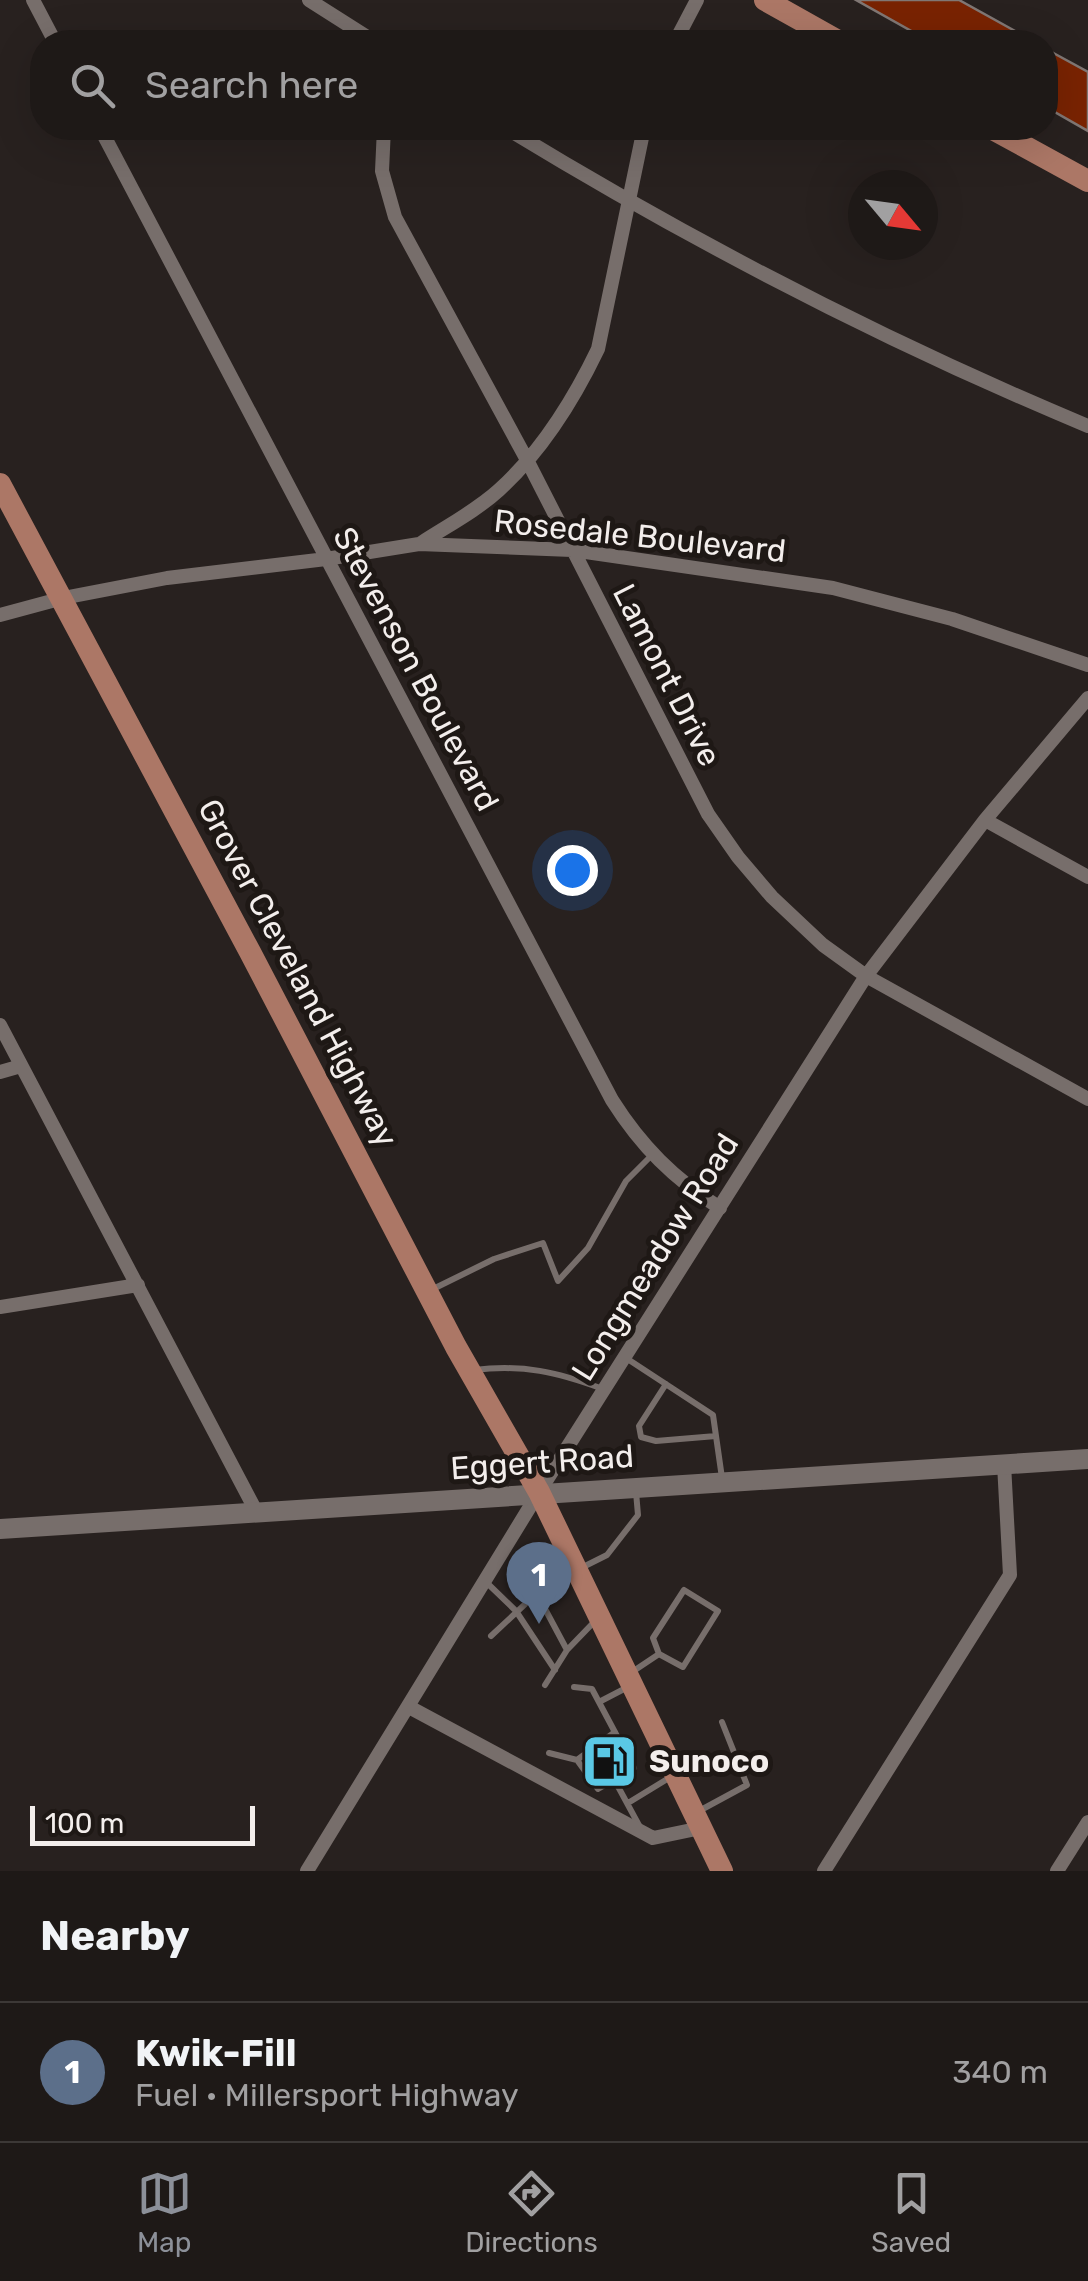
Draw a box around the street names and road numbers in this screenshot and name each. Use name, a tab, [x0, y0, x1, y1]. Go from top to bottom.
street label: Rosedale Boulevard	[492, 502, 788, 570]
street label: Stevenson Boulevard	[325, 521, 507, 817]
street label: Lamont Drive	[605, 578, 729, 772]
street label: Grover Cleveland Highway	[190, 793, 406, 1153]
street label: Longmeadow Road	[564, 1126, 746, 1388]
street label: Eggert Road	[449, 1437, 635, 1487]

